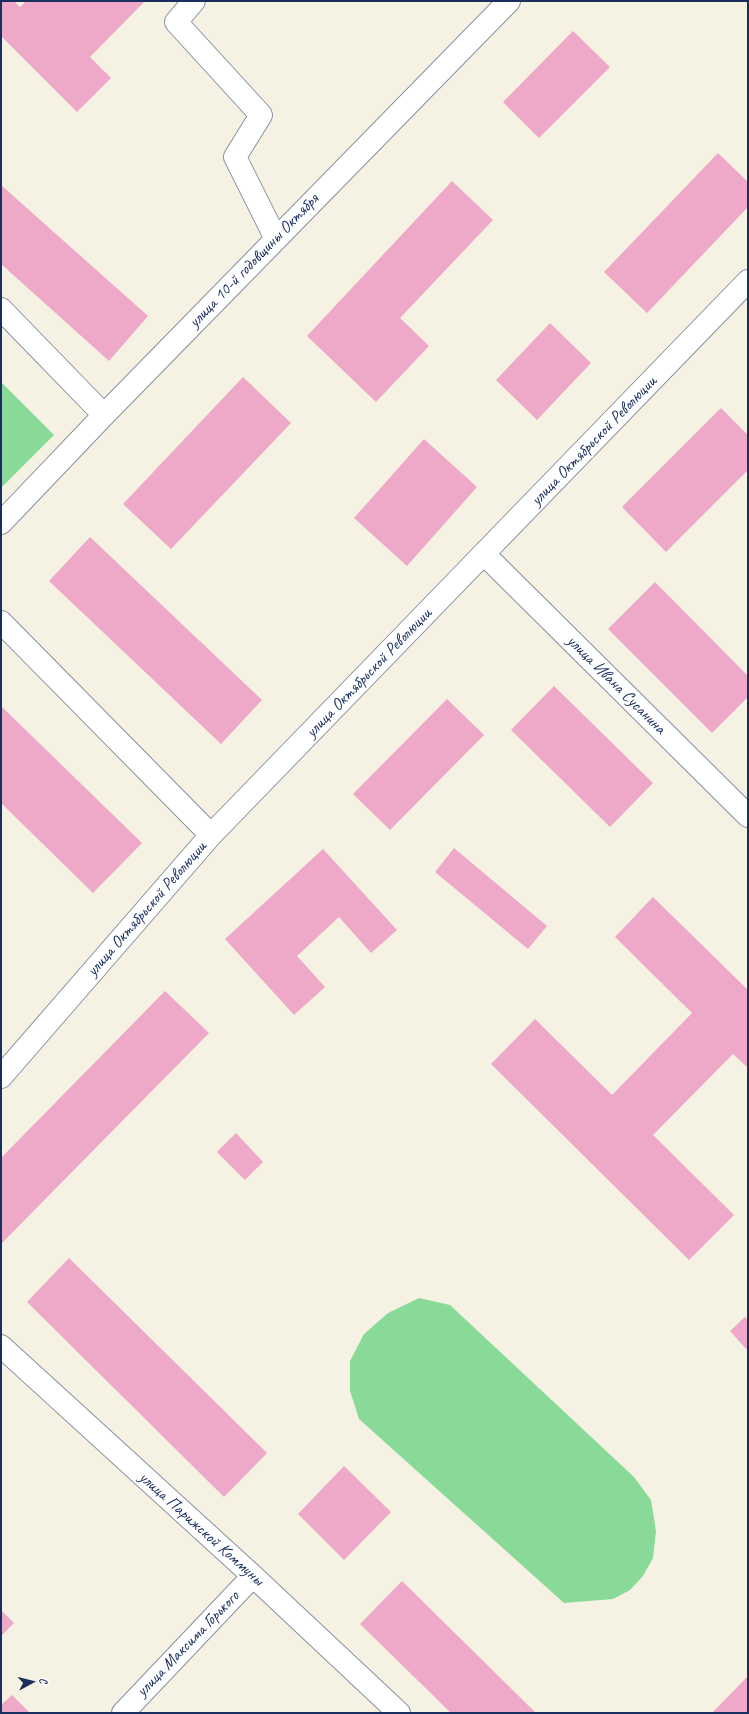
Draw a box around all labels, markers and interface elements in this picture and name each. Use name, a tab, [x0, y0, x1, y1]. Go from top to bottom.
street label: улица 10-й годовщины Октября	[185, 190, 323, 332]
street label: улица Октябрьской Революции	[527, 372, 661, 510]
street label: улица Октябрьской Революции	[302, 604, 436, 742]
street label: улица Ивана Сусанина	[562, 631, 670, 739]
street label: улица Октябрьской Революции	[83, 837, 211, 981]
street label: улица Парижской Коммуны	[134, 1468, 268, 1590]
street label: улица Максима Горького	[132, 1587, 244, 1701]
north arrow	[12, 1662, 52, 1702]
text: С	[37, 1677, 51, 1684]

